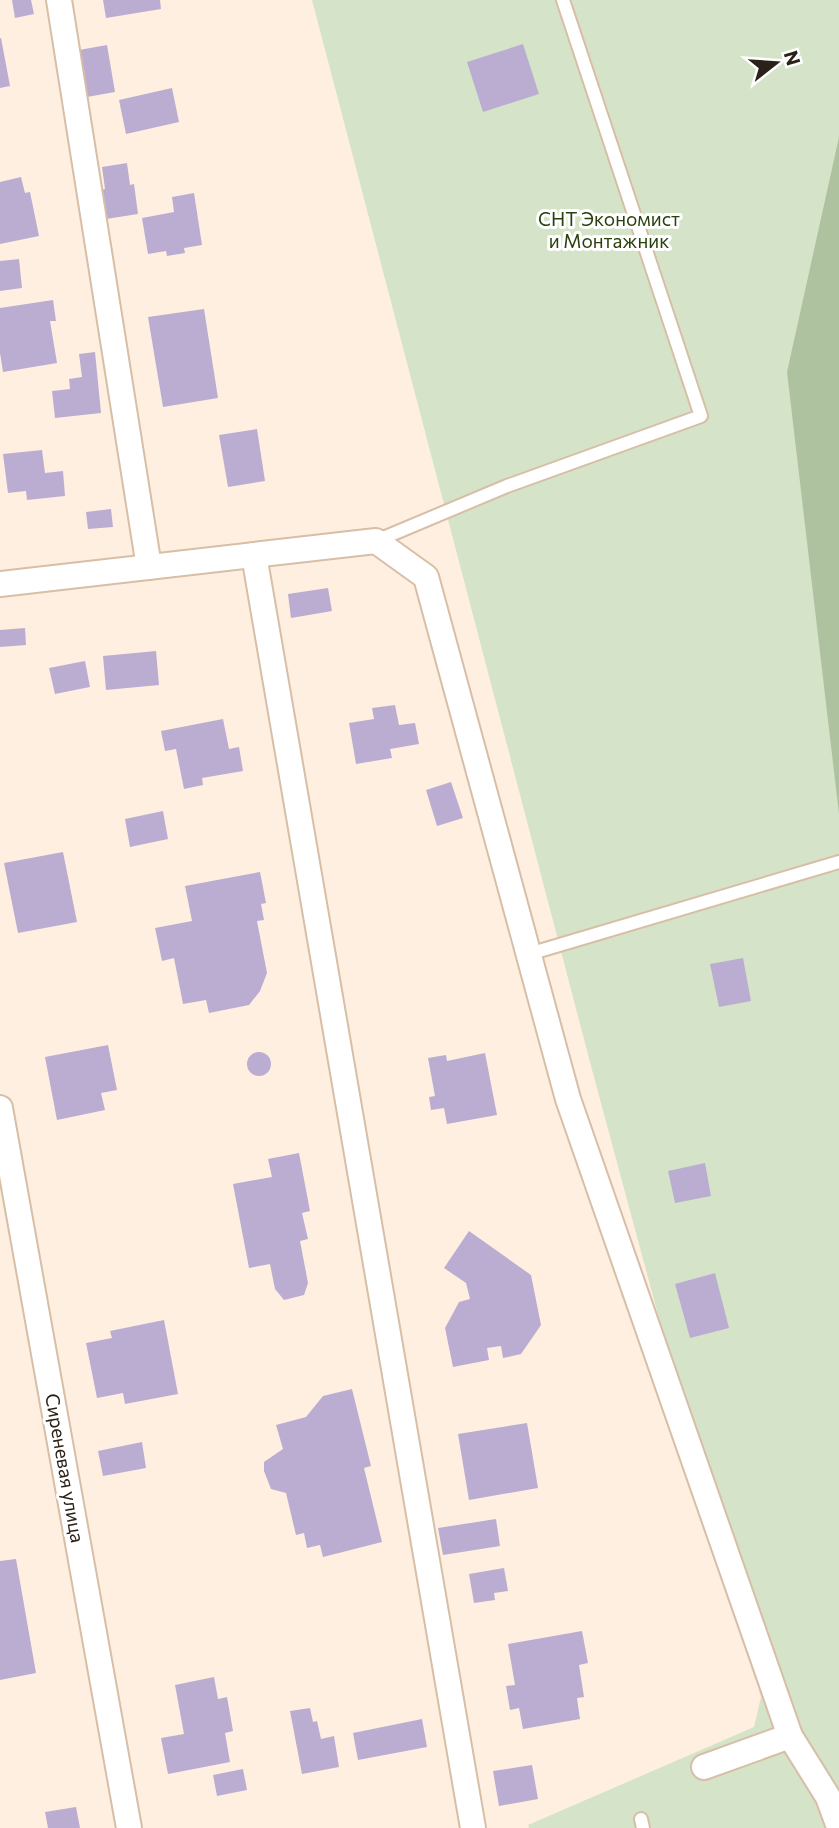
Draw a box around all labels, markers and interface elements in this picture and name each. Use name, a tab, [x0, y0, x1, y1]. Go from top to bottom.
north arrow	[741, 28, 811, 98]
text: N	[780, 48, 806, 68]
park label: СНТ Экономист и Монтажник	[538, 207, 680, 252]
street label: Сиреневая улица	[41, 1391, 90, 1544]

